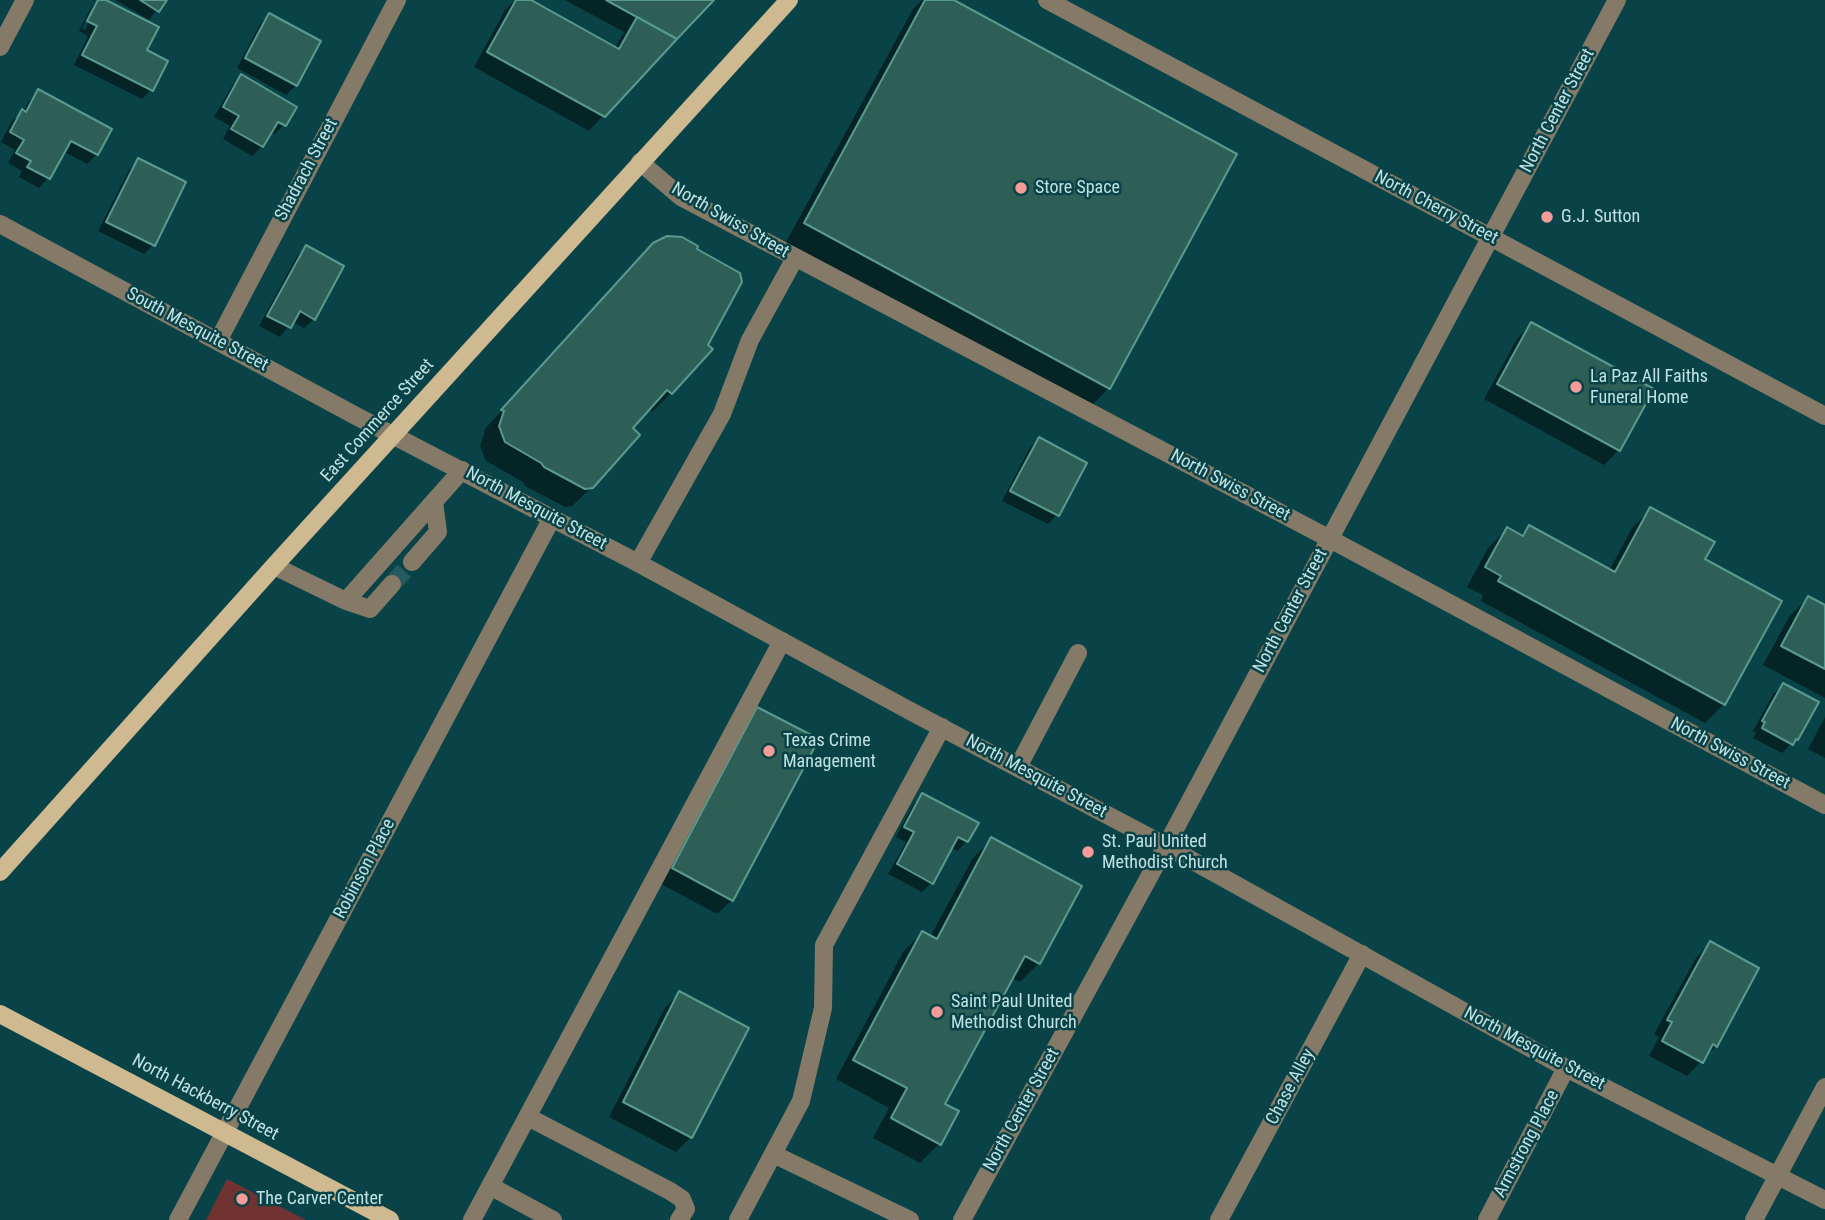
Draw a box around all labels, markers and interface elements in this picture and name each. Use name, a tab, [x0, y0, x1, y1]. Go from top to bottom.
street label: North Center Street	[1516, 45, 1600, 177]
street label: Shadrach Street	[271, 115, 343, 225]
street label: North Cherry Street	[1371, 166, 1501, 250]
place label: Store Space	[1035, 177, 1120, 199]
street label: North Swiss Street	[667, 179, 793, 263]
marker: Store Space	[1013, 180, 1029, 196]
place label: G.J. Sutton	[1561, 206, 1640, 228]
marker: G.J. Sutton	[1539, 209, 1555, 225]
street label: South Mesquite Street	[122, 284, 272, 376]
street label: East Commerce Street	[317, 355, 439, 487]
place label: La Paz All Faiths Funeral Home	[1590, 366, 1708, 408]
marker: La Paz All Faiths Funeral Home	[1568, 379, 1584, 395]
street label: North Swiss Street	[1167, 445, 1293, 527]
street label: North Mesquite Street	[462, 463, 610, 555]
street label: North Center Street	[1249, 545, 1333, 677]
street label: North Swiss Street	[1667, 713, 1793, 795]
place label: Texas Crime Management	[783, 730, 876, 772]
street label: North Mesquite Street	[962, 731, 1110, 823]
marker: Texas Crime Management	[761, 743, 777, 759]
street label: Robinson Place	[330, 815, 400, 923]
place label: St. Paul United Methodist Church	[1102, 831, 1228, 874]
marker: St. Paul United Methodist Church	[1080, 844, 1096, 860]
place label: Saint Paul United Methodist Church	[951, 991, 1077, 1034]
street label: North Mesquite Street	[1460, 1003, 1608, 1095]
marker: Saint Paul United Methodist Church	[929, 1004, 945, 1020]
street label: North Center Street	[979, 1045, 1065, 1175]
street label: Chase Alley	[1262, 1045, 1320, 1129]
street label: North Hackberry Street	[128, 1050, 282, 1146]
street label: Armstrong Place	[1490, 1087, 1564, 1201]
place label: The Carver Center	[256, 1188, 383, 1210]
marker: The Carver Center	[234, 1191, 250, 1207]

